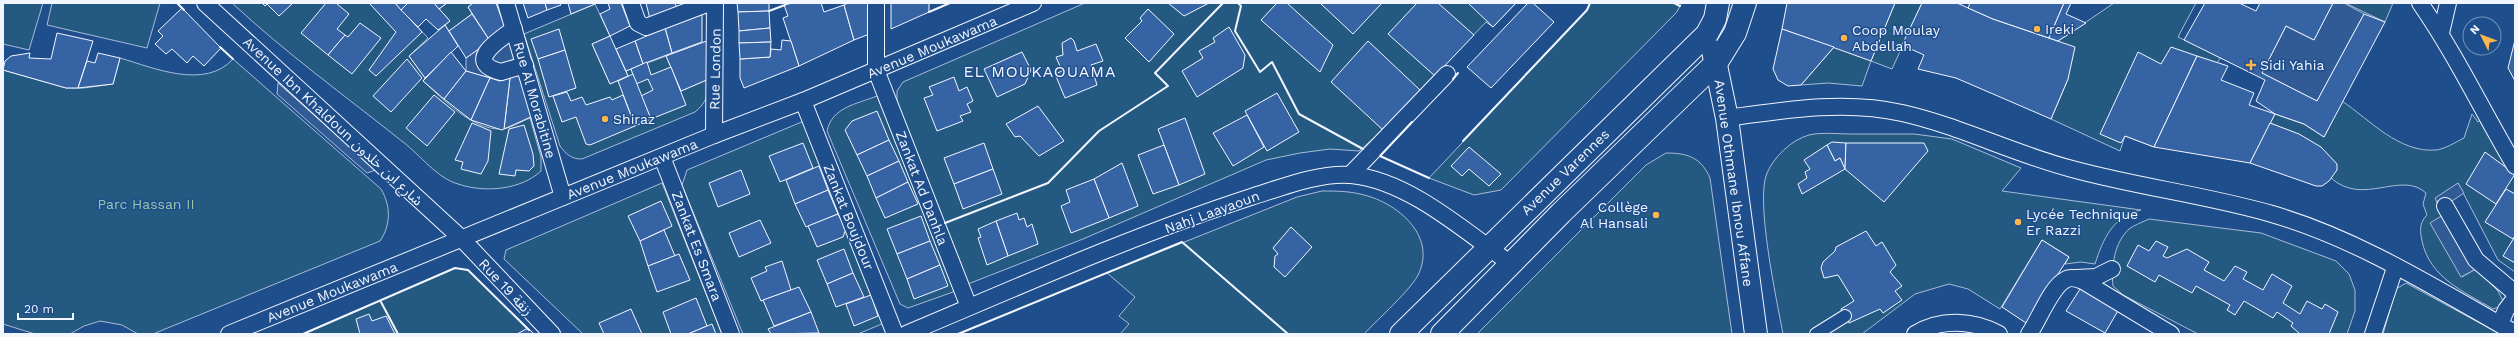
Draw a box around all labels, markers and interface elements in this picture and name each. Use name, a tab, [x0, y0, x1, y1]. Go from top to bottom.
street label: Avenue Moukawama	[865, 12, 999, 82]
north arrow	[2462, 16, 2502, 56]
place label: Ireki	[2045, 21, 2074, 37]
place label: Coop Moulay Abdellah	[1852, 22, 1941, 54]
text: N	[2467, 22, 2482, 37]
marker: Ireki	[2032, 24, 2042, 34]
street label: Rue London	[706, 28, 724, 110]
street label: Avenue Ibn Khaldoun شارع ابن خلدون	[238, 33, 426, 211]
marker: Coop Moulay Abdellah	[1839, 33, 1849, 43]
street label: Rue Al Morabitine	[511, 40, 559, 160]
place label: Sidi Yahia	[2260, 57, 2324, 73]
marker: Sidi Yahia	[2245, 59, 2257, 71]
district label: EL MOUKAOUAMA	[963, 62, 1117, 81]
street label: Avenue Othmane Ibnou Affane	[1712, 78, 1756, 288]
place label: Shiraz	[613, 111, 655, 127]
marker: Shiraz	[600, 114, 610, 124]
street label: Avenue Varennes	[1518, 126, 1612, 218]
street label: Zankat Ad Danhla	[893, 129, 951, 247]
street label: Avenue Moukawama	[564, 135, 700, 203]
street label: Zankat Boujdour	[820, 162, 878, 273]
street label: Nahj Laayaoun	[1162, 187, 1262, 237]
street label: Zankat Es Smara	[669, 189, 725, 303]
park label: Parc Hassan II	[97, 196, 195, 212]
place label: Collège Al Hansali	[1580, 199, 1648, 231]
place label: Lycée Technique Er Razzi	[2026, 206, 2138, 238]
marker: Collège Al Hansali	[1651, 210, 1661, 220]
marker: Lycée Technique Er Razzi	[2013, 217, 2023, 227]
street label: Rue 19 زنقة	[475, 255, 536, 319]
street label: Avenue Moukawama	[264, 258, 400, 326]
scale bar	[18, 295, 73, 321]
text: 20 m	[24, 302, 54, 316]

